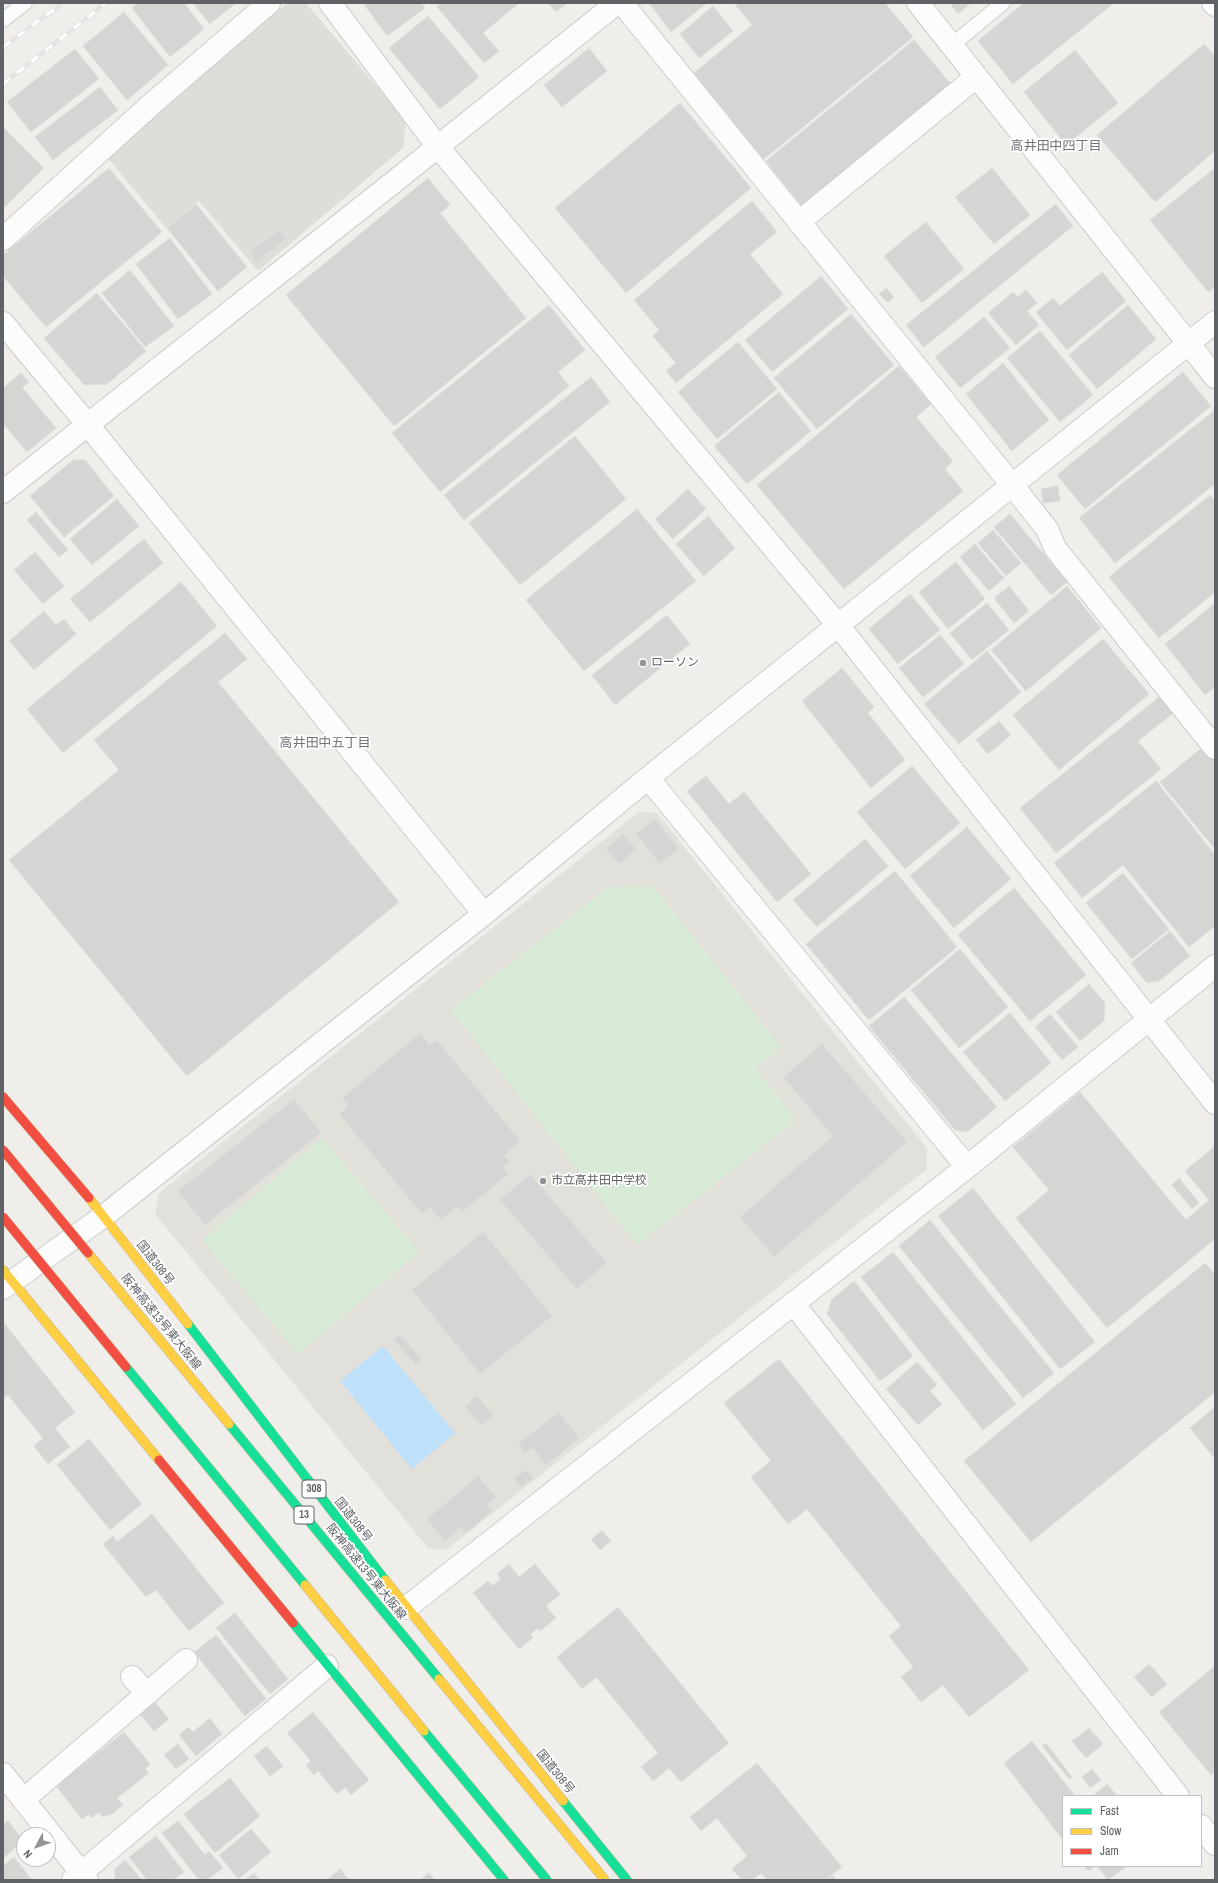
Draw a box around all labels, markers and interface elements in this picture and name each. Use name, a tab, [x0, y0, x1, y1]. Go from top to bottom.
district label: 高井田中四丁目	[1011, 139, 1101, 155]
place label: ローソン	[651, 656, 699, 670]
marker: ローソン	[638, 658, 648, 668]
district label: 高井田中五丁目	[280, 736, 370, 752]
place label: 市立高井田中学校	[551, 1174, 647, 1188]
marker: 市立高井田中学校	[538, 1176, 548, 1186]
street label: 国道308号	[133, 1238, 177, 1288]
street label: 阪神高速13号東大阪線	[118, 1271, 204, 1373]
road number: 308	[302, 1480, 326, 1498]
street label: 国道308号	[331, 1495, 375, 1545]
road number: 13	[294, 1506, 314, 1524]
street label: 阪神高速13号東大阪線	[323, 1521, 409, 1623]
street label: 国道308号	[533, 1747, 577, 1797]
legend	[1062, 1795, 1202, 1867]
text: Fast	[1100, 1803, 1119, 1819]
text: Slow	[1100, 1823, 1121, 1839]
north arrow	[16, 1827, 56, 1867]
text: Jam	[1100, 1843, 1119, 1859]
text: N	[20, 1847, 35, 1861]

